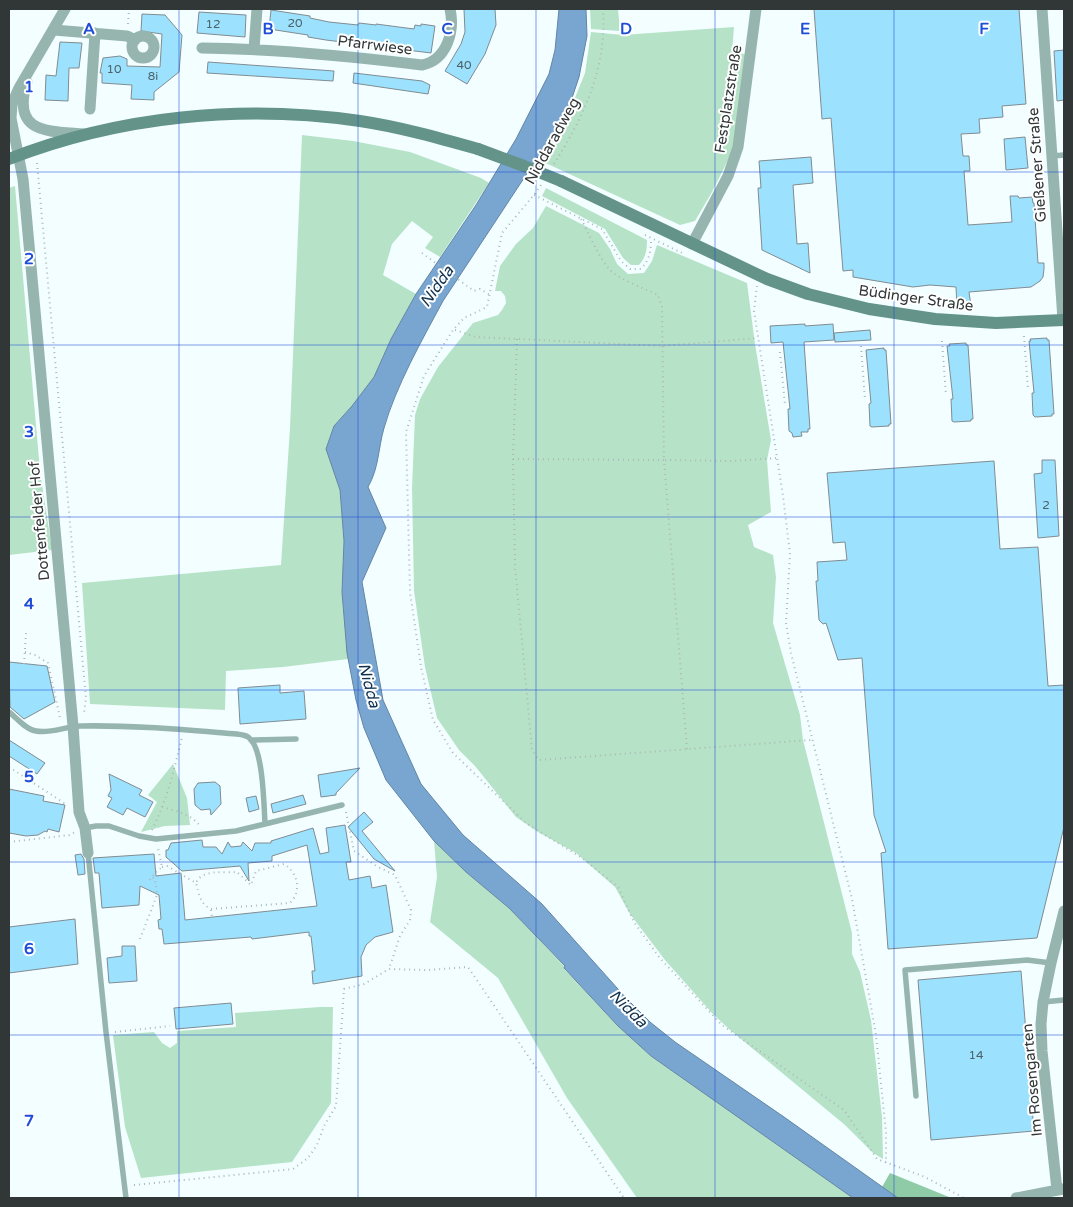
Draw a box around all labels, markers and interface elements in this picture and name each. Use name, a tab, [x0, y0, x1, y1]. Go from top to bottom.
house number: 20	[287, 16, 303, 30]
house number: 12	[205, 17, 221, 31]
text: A	[83, 19, 95, 39]
text: B	[262, 19, 274, 39]
text: C	[441, 19, 453, 39]
text: D	[620, 19, 632, 39]
text: E	[800, 19, 810, 39]
text: F	[979, 19, 989, 39]
street label: Pfarrwiese	[337, 31, 413, 59]
street label: Festplatzstraße	[711, 44, 745, 154]
house number: 40	[456, 58, 472, 72]
house number: 10	[106, 62, 122, 76]
house number: 8i	[148, 69, 158, 83]
text: 1	[24, 77, 34, 97]
street label: Niddaradweg	[521, 94, 583, 188]
street label: Gießener Straße	[1024, 107, 1050, 223]
text: 2	[24, 249, 34, 269]
water label: Nidda	[415, 261, 459, 311]
street label: Büdinger Straße	[857, 281, 975, 315]
text: 3	[24, 422, 34, 442]
street label: Dottenfelder Hof	[25, 460, 53, 581]
house number: 2	[1042, 498, 1050, 512]
text: 4	[24, 594, 34, 614]
water label: Nidda	[353, 661, 385, 711]
text: 5	[24, 767, 34, 787]
text: 6	[24, 939, 34, 959]
water label: Nidda	[605, 985, 652, 1033]
street label: Im Rosengarten	[1018, 1023, 1046, 1137]
house number: 14	[968, 1048, 984, 1062]
text: 7	[24, 1111, 34, 1131]

